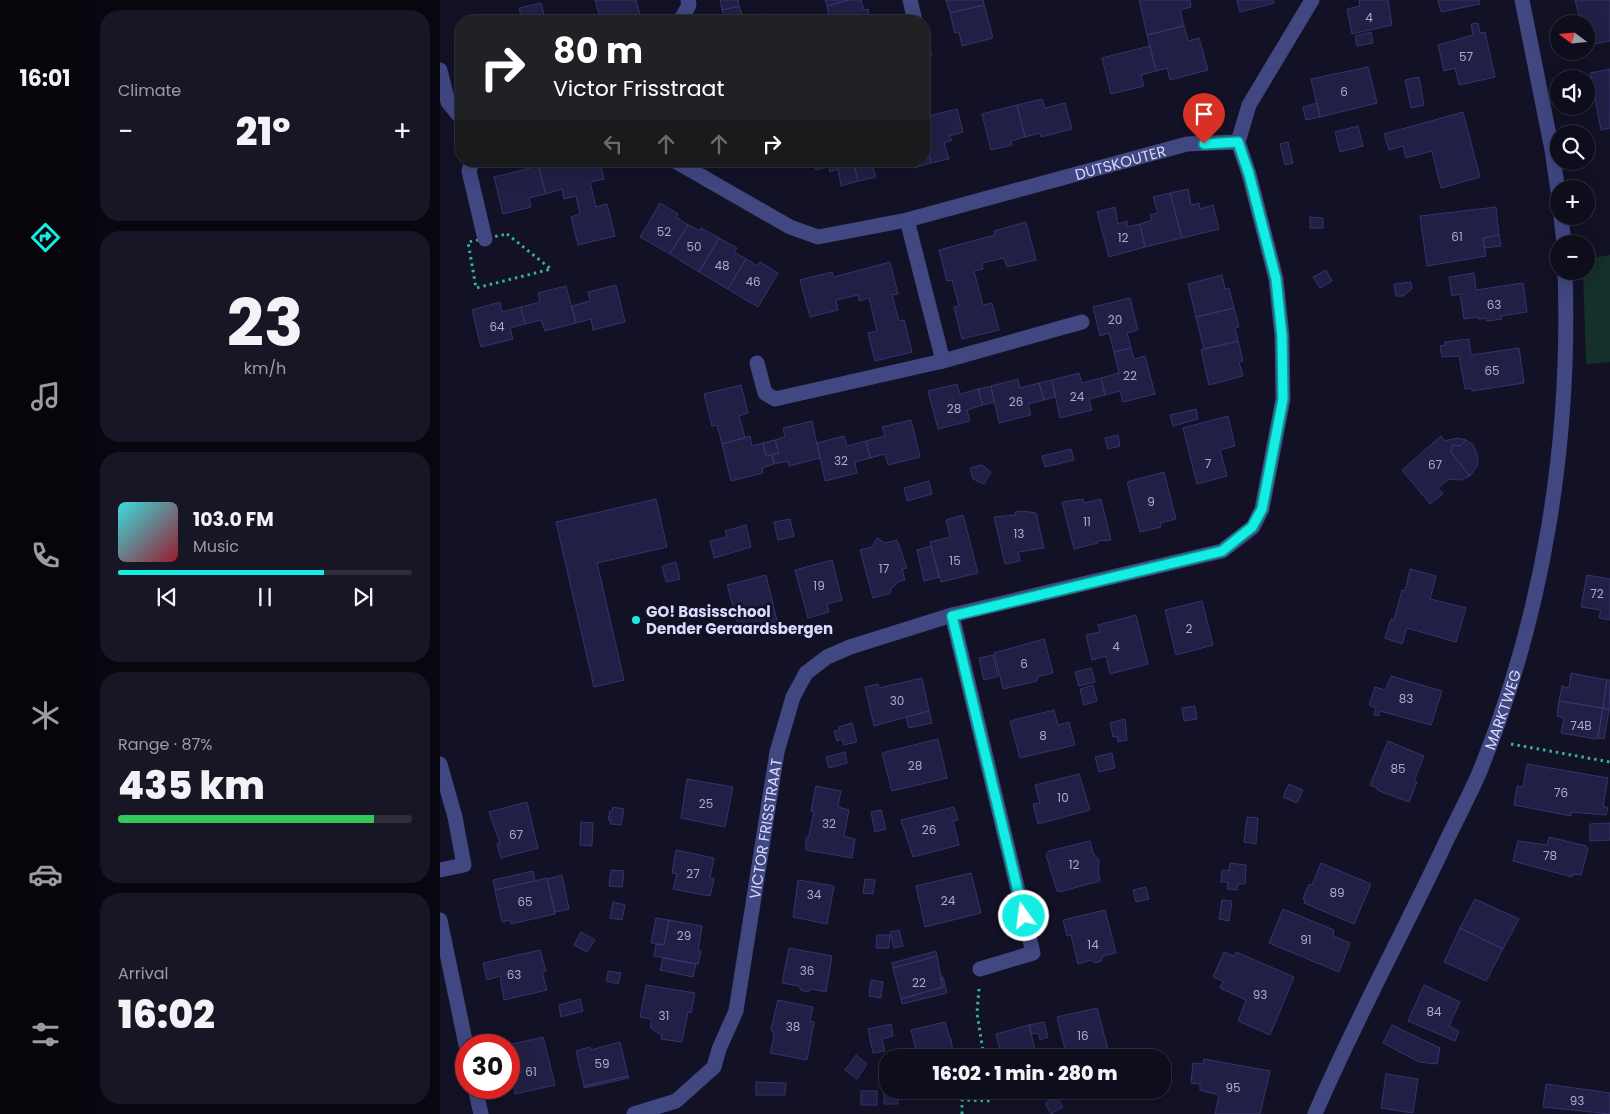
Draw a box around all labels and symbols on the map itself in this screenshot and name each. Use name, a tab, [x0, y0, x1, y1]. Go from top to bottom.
house number: 4	[1365, 9, 1373, 26]
north arrow	[1550, 15, 1595, 60]
house number: 57	[1459, 48, 1473, 65]
house number: 6	[1340, 83, 1348, 100]
pin	[1183, 93, 1225, 144]
street label: DUTSKOUTER	[1072, 140, 1168, 184]
house number: 52	[657, 223, 671, 240]
house number: 61	[1451, 228, 1463, 245]
house number: 12	[1118, 229, 1128, 246]
house number: 50	[686, 238, 702, 255]
house number: 48	[714, 257, 730, 274]
house number: 46	[745, 273, 761, 290]
house number: 63	[1487, 296, 1501, 313]
house number: 20	[1108, 311, 1122, 328]
house number: 64	[489, 318, 505, 335]
house number: 65	[1484, 362, 1500, 379]
house number: 22	[1123, 367, 1137, 384]
house number: 24	[1070, 388, 1085, 405]
house number: 26	[1009, 393, 1023, 410]
house number: 28	[947, 400, 961, 417]
house number: 32	[834, 452, 848, 469]
house number: 7	[1205, 455, 1212, 472]
house number: 67	[1428, 456, 1443, 473]
house number: 9	[1147, 493, 1155, 510]
house number: 11	[1083, 513, 1091, 530]
house number: 13	[1014, 525, 1024, 542]
house number: 15	[949, 552, 961, 569]
house number: 17	[879, 560, 890, 577]
house number: 19	[813, 577, 825, 594]
house number: 72	[1590, 585, 1604, 602]
place label: GO! Basisschool Dender Geraardsbergen	[646, 601, 833, 639]
marker: GO! Basisschool Dender Geraardsbergen	[630, 614, 642, 626]
house number: 2	[1186, 620, 1193, 637]
house number: 4	[1112, 638, 1120, 655]
house number: 6	[1020, 655, 1028, 672]
street label: MARKTWEG	[1479, 667, 1526, 753]
house number: 83	[1399, 690, 1413, 707]
house number: 30	[890, 692, 904, 709]
house number: 74B	[1570, 717, 1592, 734]
house number: 8	[1039, 727, 1047, 744]
street label: VICTOR FRISSTRAAT	[743, 757, 786, 900]
house number: 28	[908, 757, 922, 774]
house number: 85	[1390, 760, 1406, 777]
house number: 76	[1554, 784, 1568, 801]
house number: 10	[1057, 789, 1069, 806]
house number: 25	[699, 795, 713, 812]
house number: 32	[822, 815, 836, 832]
house number: 26	[922, 821, 936, 838]
house number: 67	[509, 826, 524, 843]
house number: 78	[1543, 847, 1557, 864]
house number: 12	[1069, 856, 1079, 873]
house number: 27	[686, 865, 700, 882]
house number: 89	[1329, 884, 1345, 901]
house number: 34	[807, 886, 822, 903]
position arrow	[997, 889, 1049, 941]
house number: 24	[941, 892, 956, 909]
house number: 65	[517, 893, 533, 910]
house number: 29	[677, 927, 691, 944]
house number: 91	[1300, 931, 1312, 948]
house number: 14	[1087, 936, 1099, 953]
house number: 36	[800, 962, 814, 979]
house number: 63	[507, 966, 521, 983]
house number: 22	[912, 974, 926, 991]
house number: 93	[1253, 986, 1267, 1003]
house number: 84	[1426, 1003, 1442, 1020]
house number: 31	[659, 1007, 669, 1024]
house number: 38	[786, 1018, 800, 1035]
house number: 16	[1077, 1027, 1089, 1044]
speed limit sign: 30	[455, 1034, 520, 1099]
house number: 59	[594, 1055, 610, 1072]
house number: 61	[525, 1063, 537, 1080]
house number: 95	[1225, 1079, 1241, 1096]
house number: 93	[1570, 1092, 1584, 1109]

